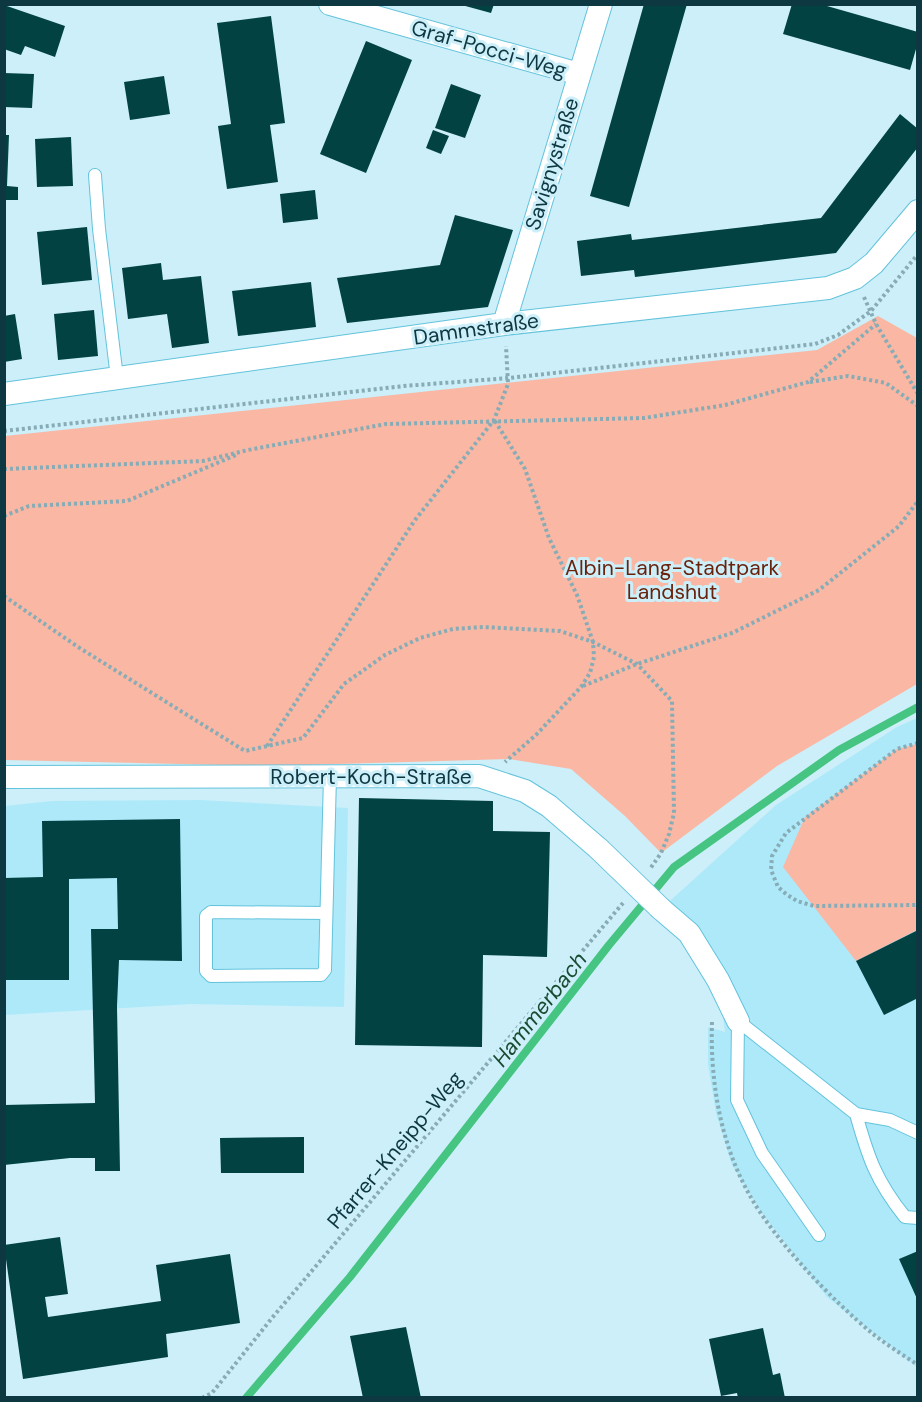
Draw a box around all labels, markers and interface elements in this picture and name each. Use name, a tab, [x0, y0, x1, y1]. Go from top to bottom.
street label: Graf-Pocci-Weg	[408, 13, 570, 85]
street label: Savignystraße	[519, 94, 585, 234]
street label: Dammstraße	[412, 306, 541, 352]
park label: Albin-Lang-Stadtpark Landshut	[565, 554, 779, 606]
street label: Robert-Koch-Straße	[270, 763, 472, 791]
water label: Hammerbach	[486, 946, 593, 1073]
street label: Pfarrer-Kneipp-Weg	[321, 1065, 469, 1235]

